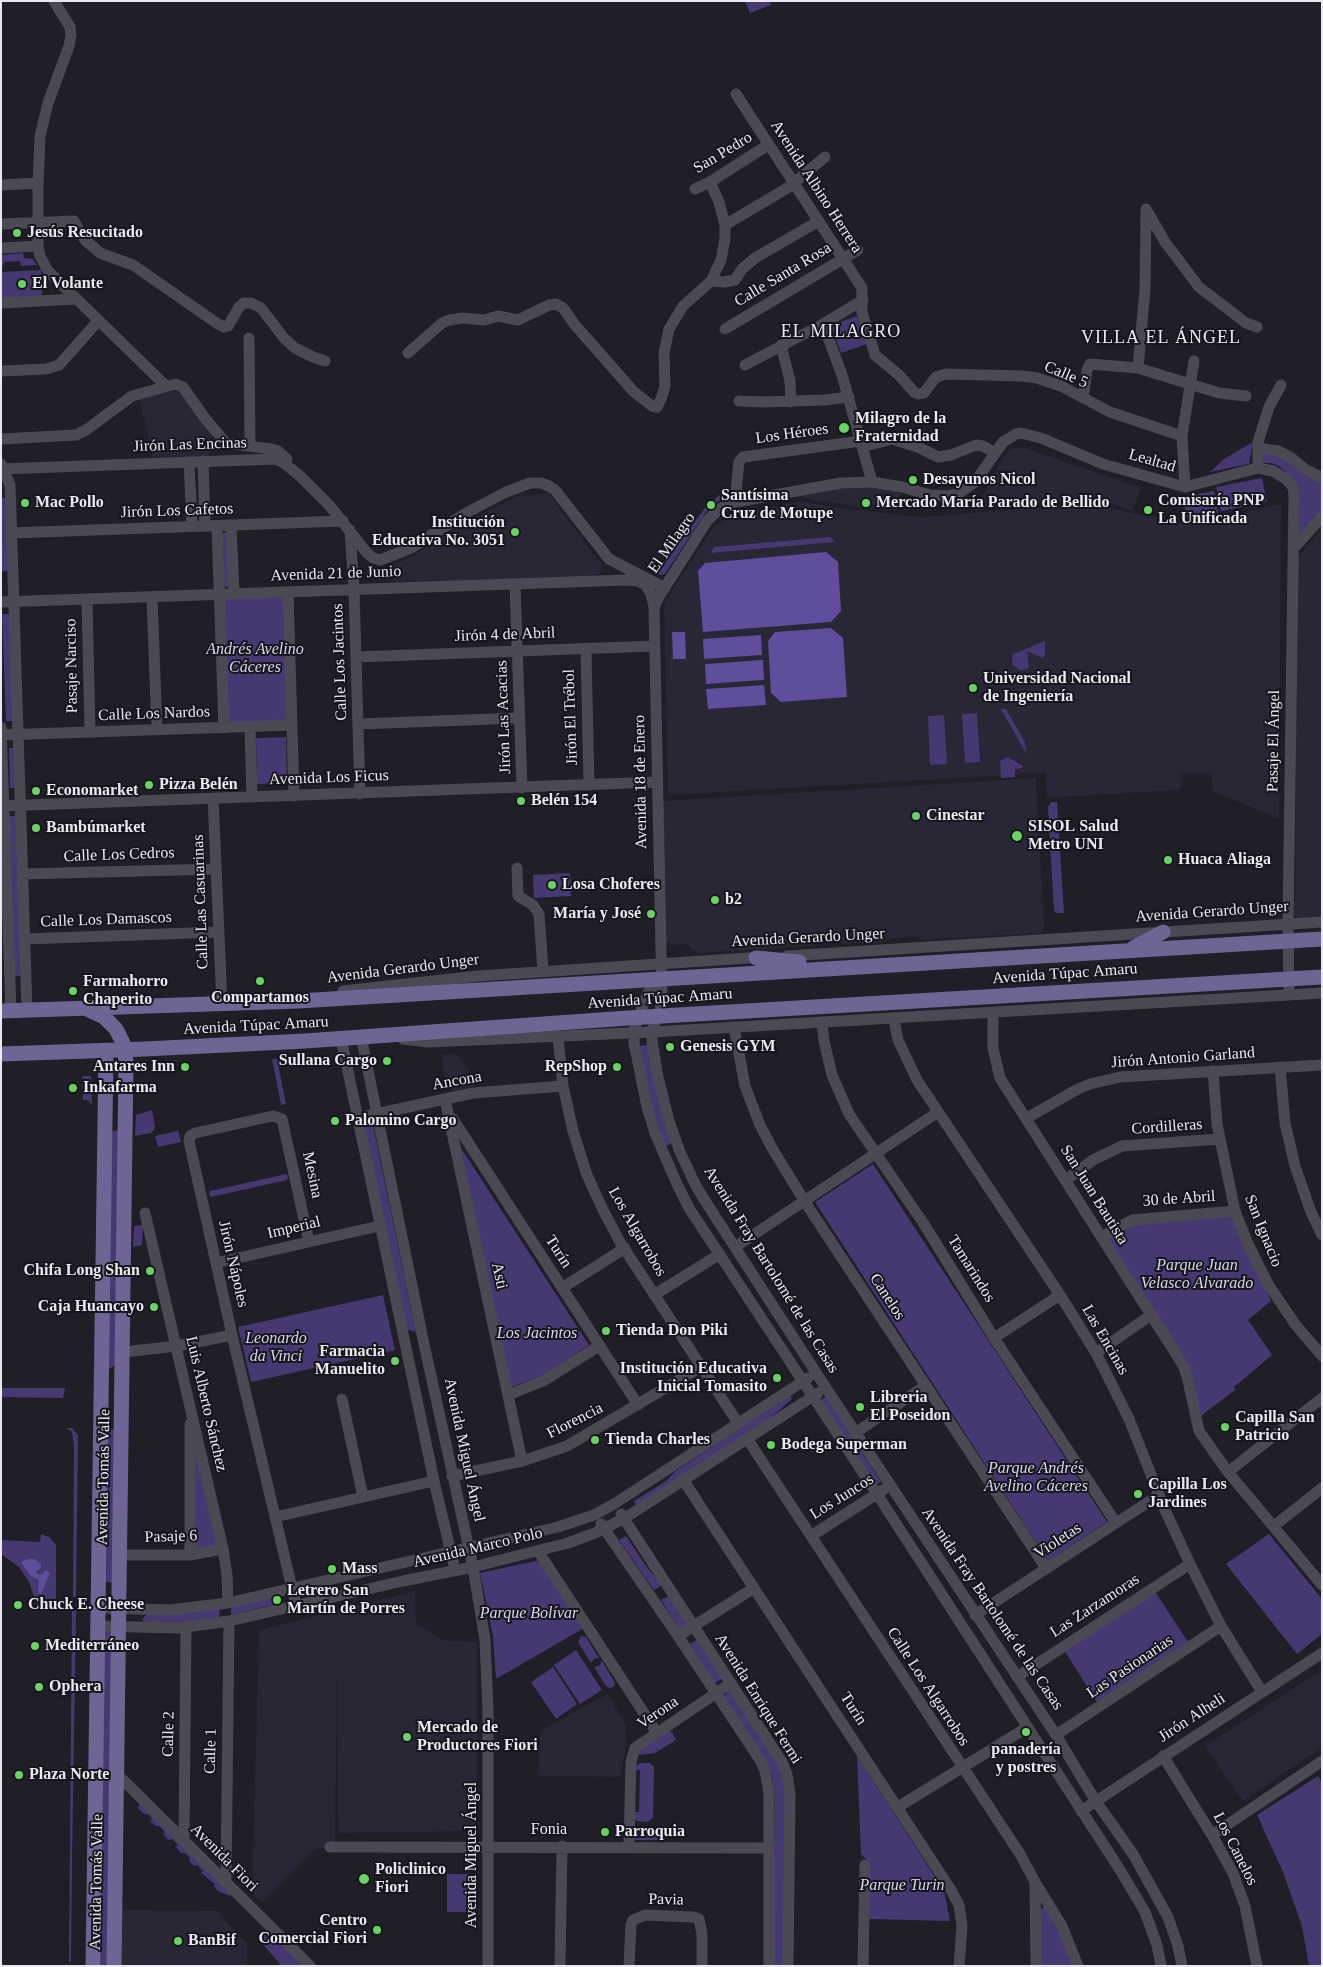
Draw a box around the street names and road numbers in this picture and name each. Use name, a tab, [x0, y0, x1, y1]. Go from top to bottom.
street label: Avenida Albino Herrera	[766, 117, 866, 257]
street label: San Pedro	[690, 128, 756, 178]
street label: Calle Santa Rosa	[731, 239, 835, 311]
street label: Calle 5	[1041, 357, 1091, 393]
street label: Los Héroes	[754, 419, 830, 449]
street label: Jirón Las Encinas	[133, 433, 247, 457]
street label: Lealtad	[1126, 445, 1178, 477]
street label: Jirón Los Cafetos	[120, 499, 234, 523]
street label: El Milagro	[644, 509, 700, 577]
street label: Avenida 21 de Junio	[270, 562, 402, 586]
street label: Calle Los Jacintos	[328, 603, 352, 721]
street label: Pasaje Narciso	[62, 619, 82, 713]
street label: Jirón 4 de Abril	[454, 624, 556, 646]
street label: Jirón Las Acacias	[492, 660, 516, 774]
street label: Jirón El Trébol	[560, 669, 582, 765]
street label: Pasaje El Ángel	[1264, 690, 1284, 792]
street label: Calle Los Nardos	[98, 702, 210, 726]
street label: Avenida 18 de Enero	[630, 715, 652, 849]
street label: Avenida Los Ficus	[269, 766, 389, 790]
street label: Calle Las Casuarinas	[189, 834, 213, 970]
street label: Calle Los Cedros	[63, 843, 175, 867]
street label: Avenida Gerardo Unger	[1135, 897, 1289, 927]
street label: Calle Los Damascos	[40, 908, 172, 932]
street label: Avenida Gerardo Unger	[731, 924, 885, 952]
street label: Avenida Gerardo Unger	[326, 950, 480, 988]
street label: Avenida Túpac Amaru	[992, 959, 1138, 989]
street label: Avenida Túpac Amaru	[587, 984, 733, 1014]
street label: Avenida Túpac Amaru	[183, 1013, 329, 1039]
street label: Jirón Antonio Garland	[1111, 1043, 1255, 1073]
street label: Ancona	[431, 1067, 483, 1095]
street label: Cordilleras	[1131, 1115, 1203, 1139]
street label: San Juan Bautista	[1056, 1142, 1132, 1248]
street label: Mesina	[298, 1150, 326, 1200]
street label: Avenida Fray Bartolomé de las Casas	[699, 1163, 843, 1377]
street label: Los Algarrobos	[604, 1184, 670, 1280]
street label: 30 de Abril	[1142, 1187, 1216, 1211]
street label: San Ignacio	[1240, 1192, 1286, 1270]
street label: Imperial	[265, 1213, 323, 1243]
street label: Jirón Nápoles	[214, 1219, 252, 1309]
street label: Turín	[540, 1232, 576, 1272]
street label: Tamarindos	[943, 1232, 999, 1306]
street label: Asti	[487, 1261, 511, 1291]
street label: Canelos	[865, 1270, 909, 1324]
street label: Las Encinas	[1077, 1302, 1133, 1378]
street label: Luis Alberto Sánchez	[181, 1334, 231, 1474]
street label: Avenida Miguel Ángel	[439, 1376, 489, 1524]
street label: Florencia	[544, 1399, 606, 1443]
street label: Avenida Tomás Valle	[93, 1409, 115, 1545]
street label: Los Juncos	[807, 1470, 877, 1524]
street label: Avenida Fray Bartolomé de las Casas	[917, 1504, 1067, 1714]
street label: Violetas	[1031, 1519, 1085, 1563]
street label: Avenida Marco Polo	[411, 1524, 545, 1572]
street label: Pasaje 6	[144, 1526, 198, 1548]
street label: Las Zarzamoras	[1047, 1570, 1143, 1642]
street label: Calle Los Algarrobos	[882, 1624, 974, 1750]
street label: Avenida Enrique Fermi	[710, 1630, 806, 1768]
street label: Las Pasionarias	[1083, 1631, 1177, 1703]
street label: Turín	[835, 1689, 871, 1729]
street label: Jirón Alheli	[1155, 1689, 1229, 1747]
street label: Verona	[634, 1692, 682, 1734]
street label: Calle 2	[159, 1711, 179, 1757]
street label: Calle 1	[201, 1728, 221, 1774]
street label: Avenida Miguel Ángel	[462, 1782, 482, 1928]
street label: Los Canelos	[1208, 1809, 1262, 1889]
street label: Avenida Tomás Valle	[86, 1814, 108, 1950]
street label: Avenida Fiori	[186, 1820, 262, 1896]
street label: Fonia	[531, 1820, 567, 1840]
street label: Pavia	[648, 1890, 684, 1910]

